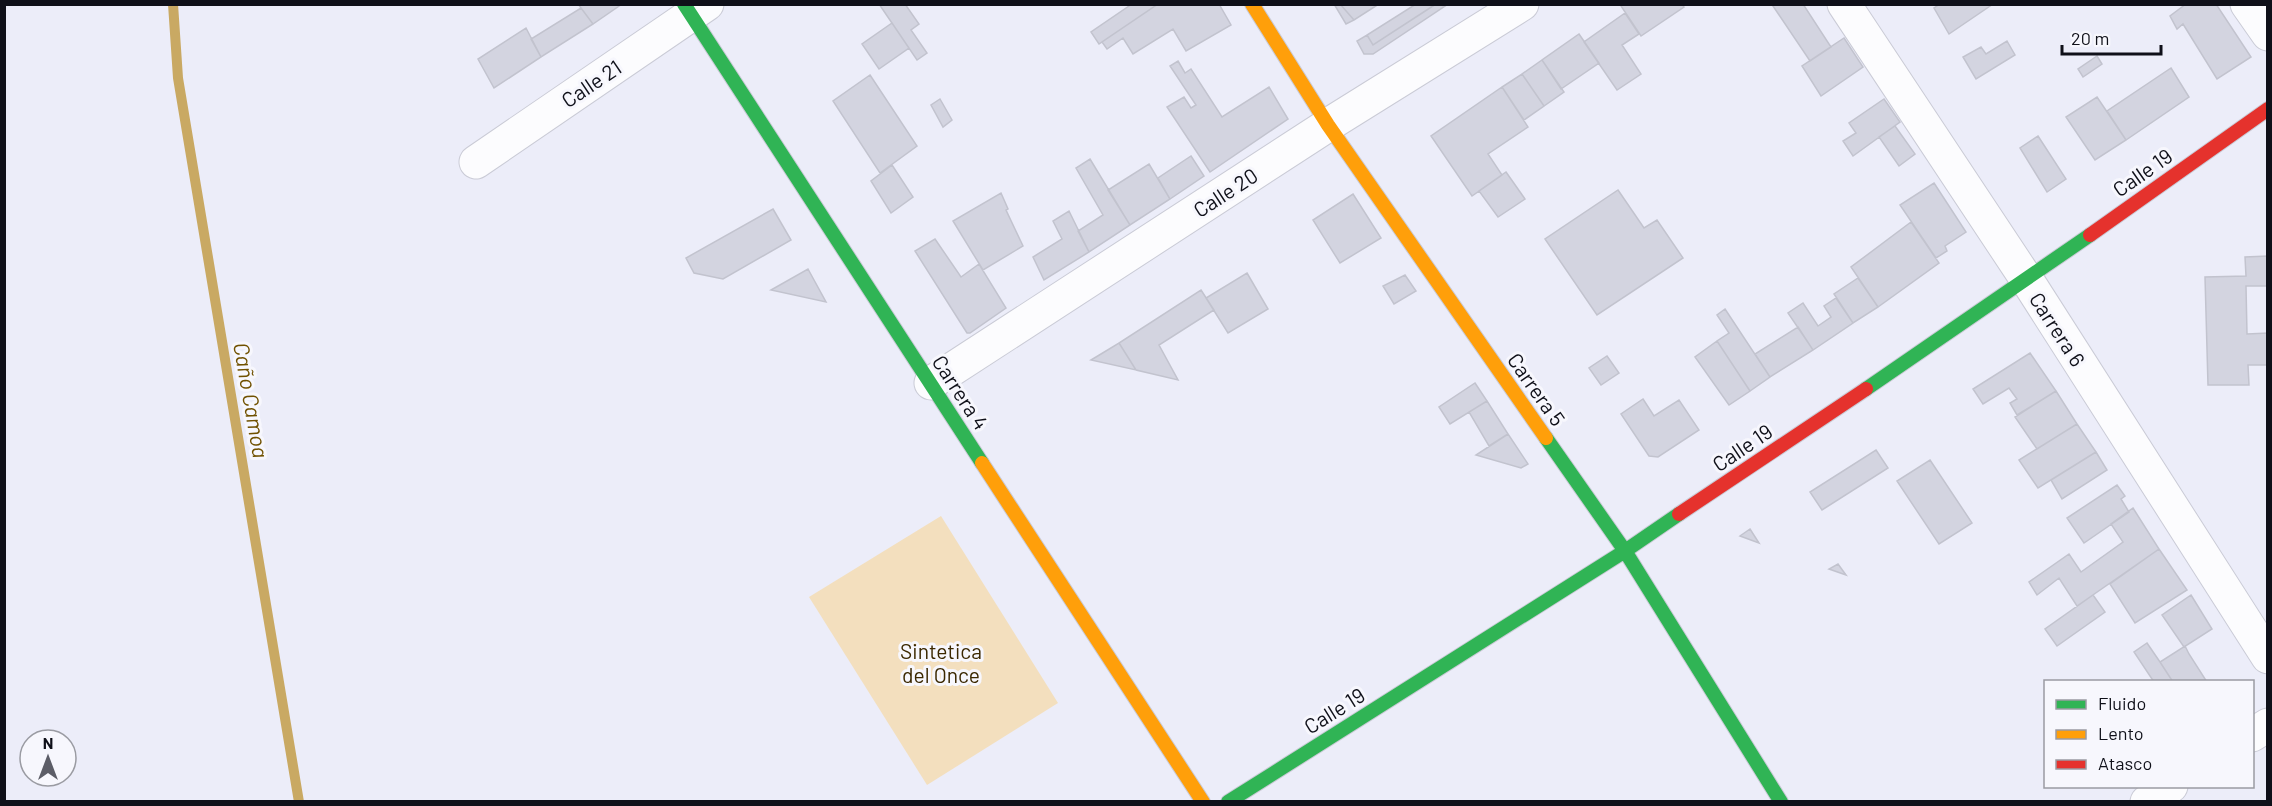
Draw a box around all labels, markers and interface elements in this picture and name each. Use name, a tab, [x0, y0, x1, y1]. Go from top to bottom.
scale bar	[2062, 18, 2161, 56]
text: 20 m	[2071, 27, 2109, 49]
street label: Calle 21	[556, 54, 626, 112]
street label: Calle 19	[2108, 143, 2176, 201]
street label: Calle 20	[1188, 162, 1262, 222]
street label: Carrera 6	[2025, 287, 2091, 371]
water label: Caño Camoa	[229, 340, 275, 460]
street label: Carrera 5	[1503, 348, 1571, 430]
street label: Carrera 4	[928, 350, 994, 434]
street label: Calle 19	[1707, 418, 1777, 476]
park label: Sintetica del Once	[900, 638, 982, 687]
legend	[2044, 680, 2254, 788]
street label: Calle 19	[1299, 682, 1369, 738]
text: Fluido	[2098, 692, 2146, 714]
text: Lento	[2098, 722, 2144, 744]
north arrow	[18, 728, 78, 788]
text: N	[43, 733, 53, 752]
text: Atasco	[2098, 752, 2152, 774]

